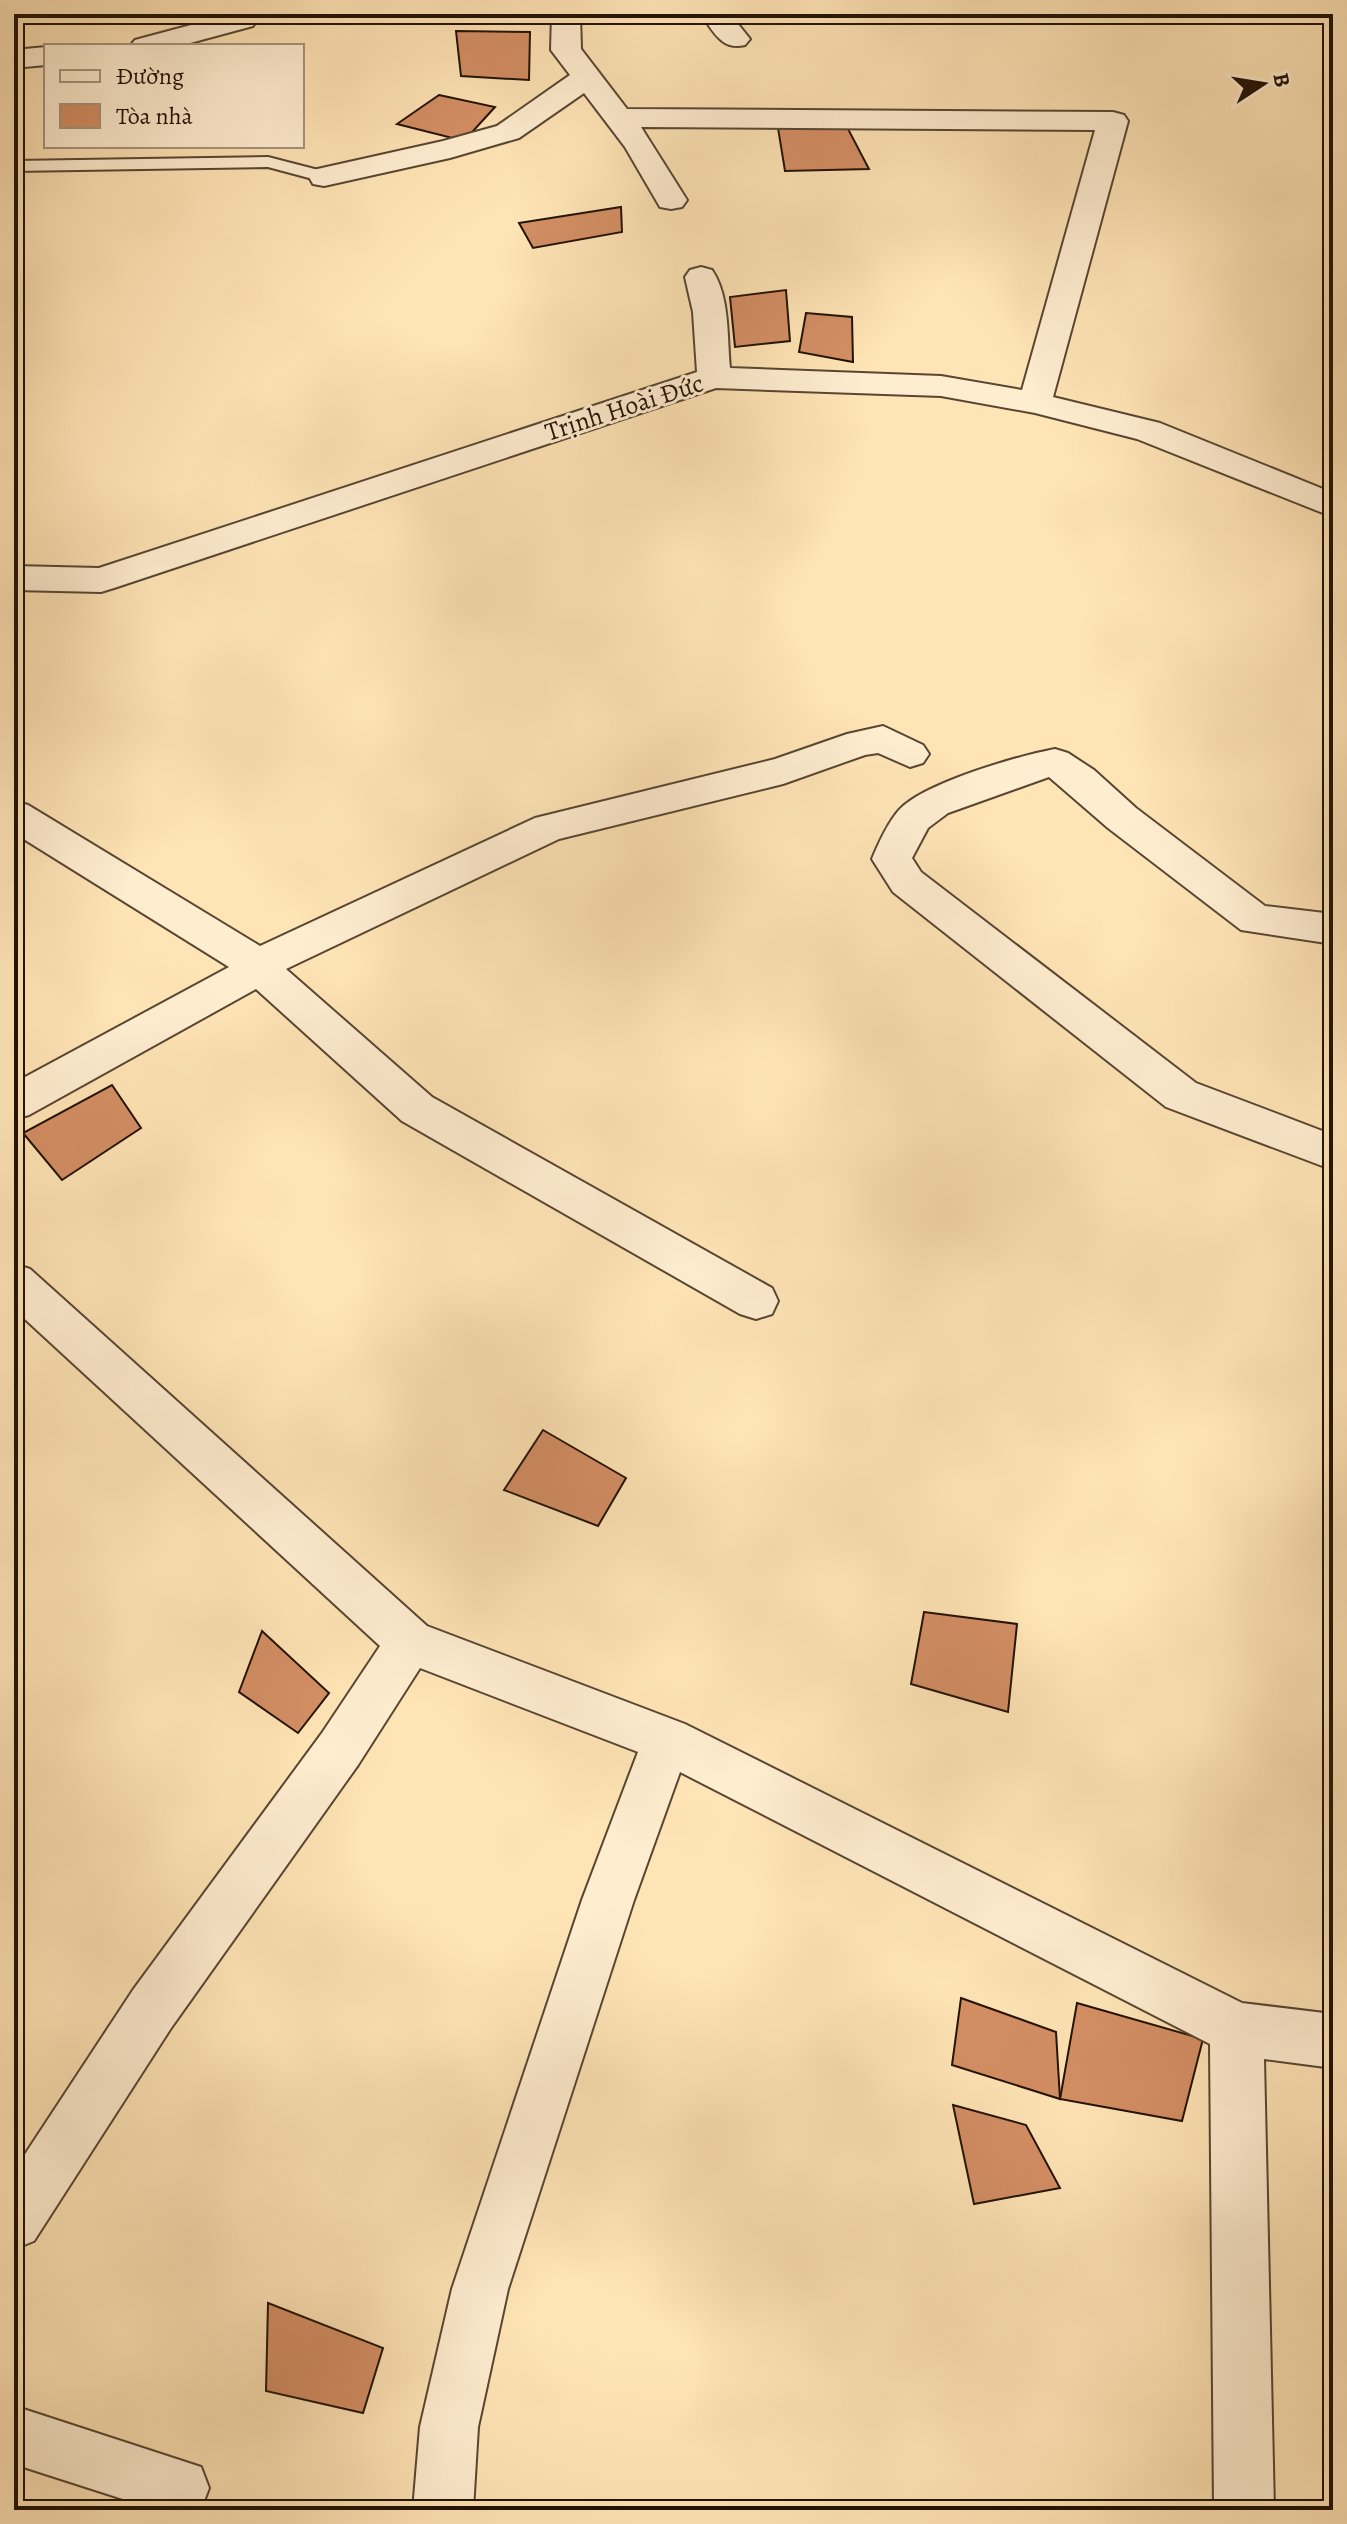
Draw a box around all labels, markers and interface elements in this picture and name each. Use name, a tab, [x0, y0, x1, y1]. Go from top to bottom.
legend	[44, 44, 304, 148]
north arrow	[1223, 44, 1303, 124]
text: Đường	[116, 60, 184, 92]
text: B	[1265, 70, 1298, 90]
text: Tòa nhà	[116, 100, 194, 132]
street label: Trịnh Hoài Đức	[541, 365, 708, 450]

